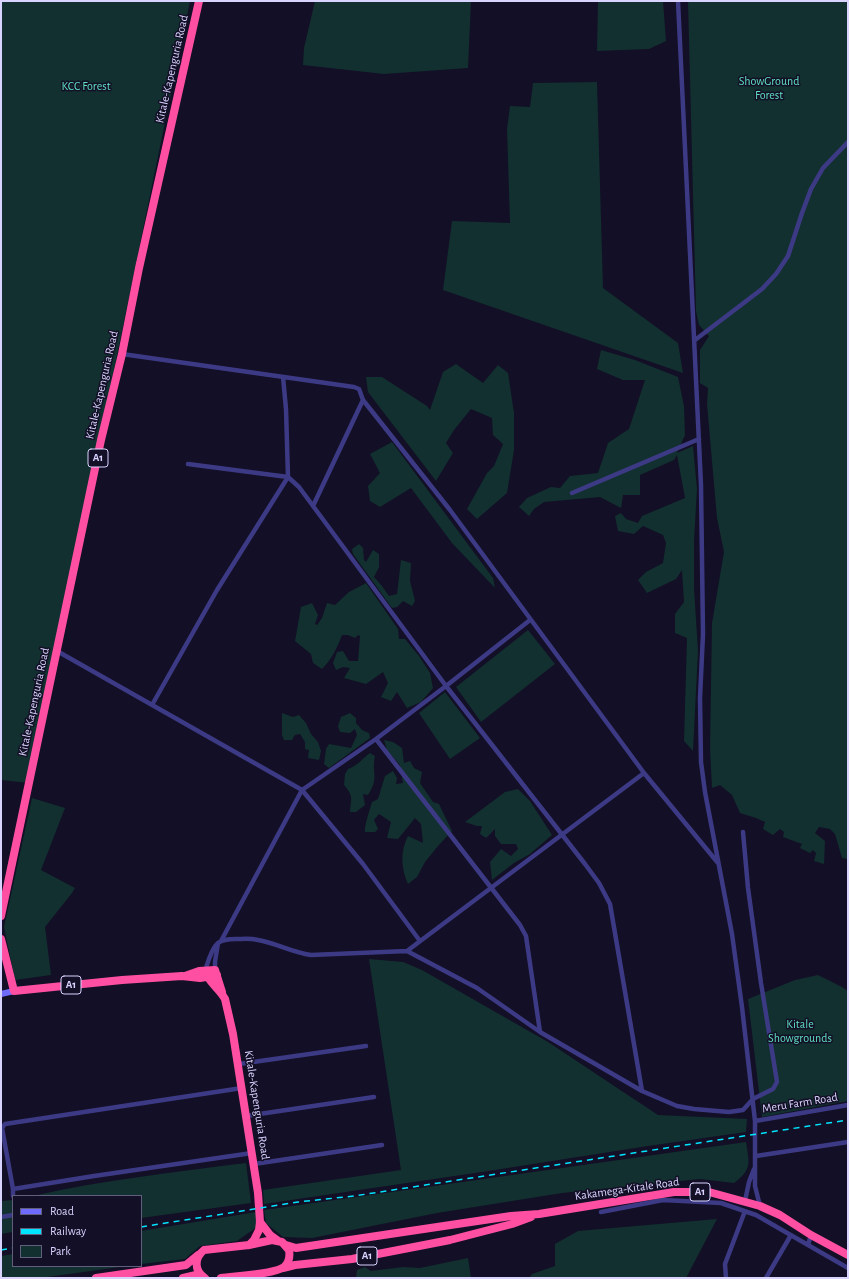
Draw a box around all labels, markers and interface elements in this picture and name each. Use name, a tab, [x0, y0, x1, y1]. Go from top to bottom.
street label: Kitale-Kapenguria Road	[153, 14, 191, 124]
park label: ShowGround Forest	[739, 74, 799, 102]
park label: KCC Forest	[62, 79, 110, 93]
street label: Kitale-Kapenguria Road	[83, 330, 121, 440]
road number: A1	[88, 449, 108, 467]
street label: Kitale-Kapenguria Road	[15, 646, 53, 758]
road number: A1	[61, 976, 81, 994]
park label: Kitale Showgrounds	[768, 1017, 832, 1045]
street label: Kitale-Kapenguria Road	[241, 1049, 273, 1161]
street label: Meru Farm Road	[761, 1090, 839, 1116]
street label: Kakamega-Kitale Road	[574, 1175, 680, 1203]
road number: A1	[690, 1183, 710, 1201]
legend	[12, 1195, 142, 1267]
text: Road	[50, 1205, 74, 1217]
text: Railway	[50, 1225, 86, 1237]
text: Park	[50, 1245, 71, 1257]
road number: A1	[357, 1247, 377, 1265]

